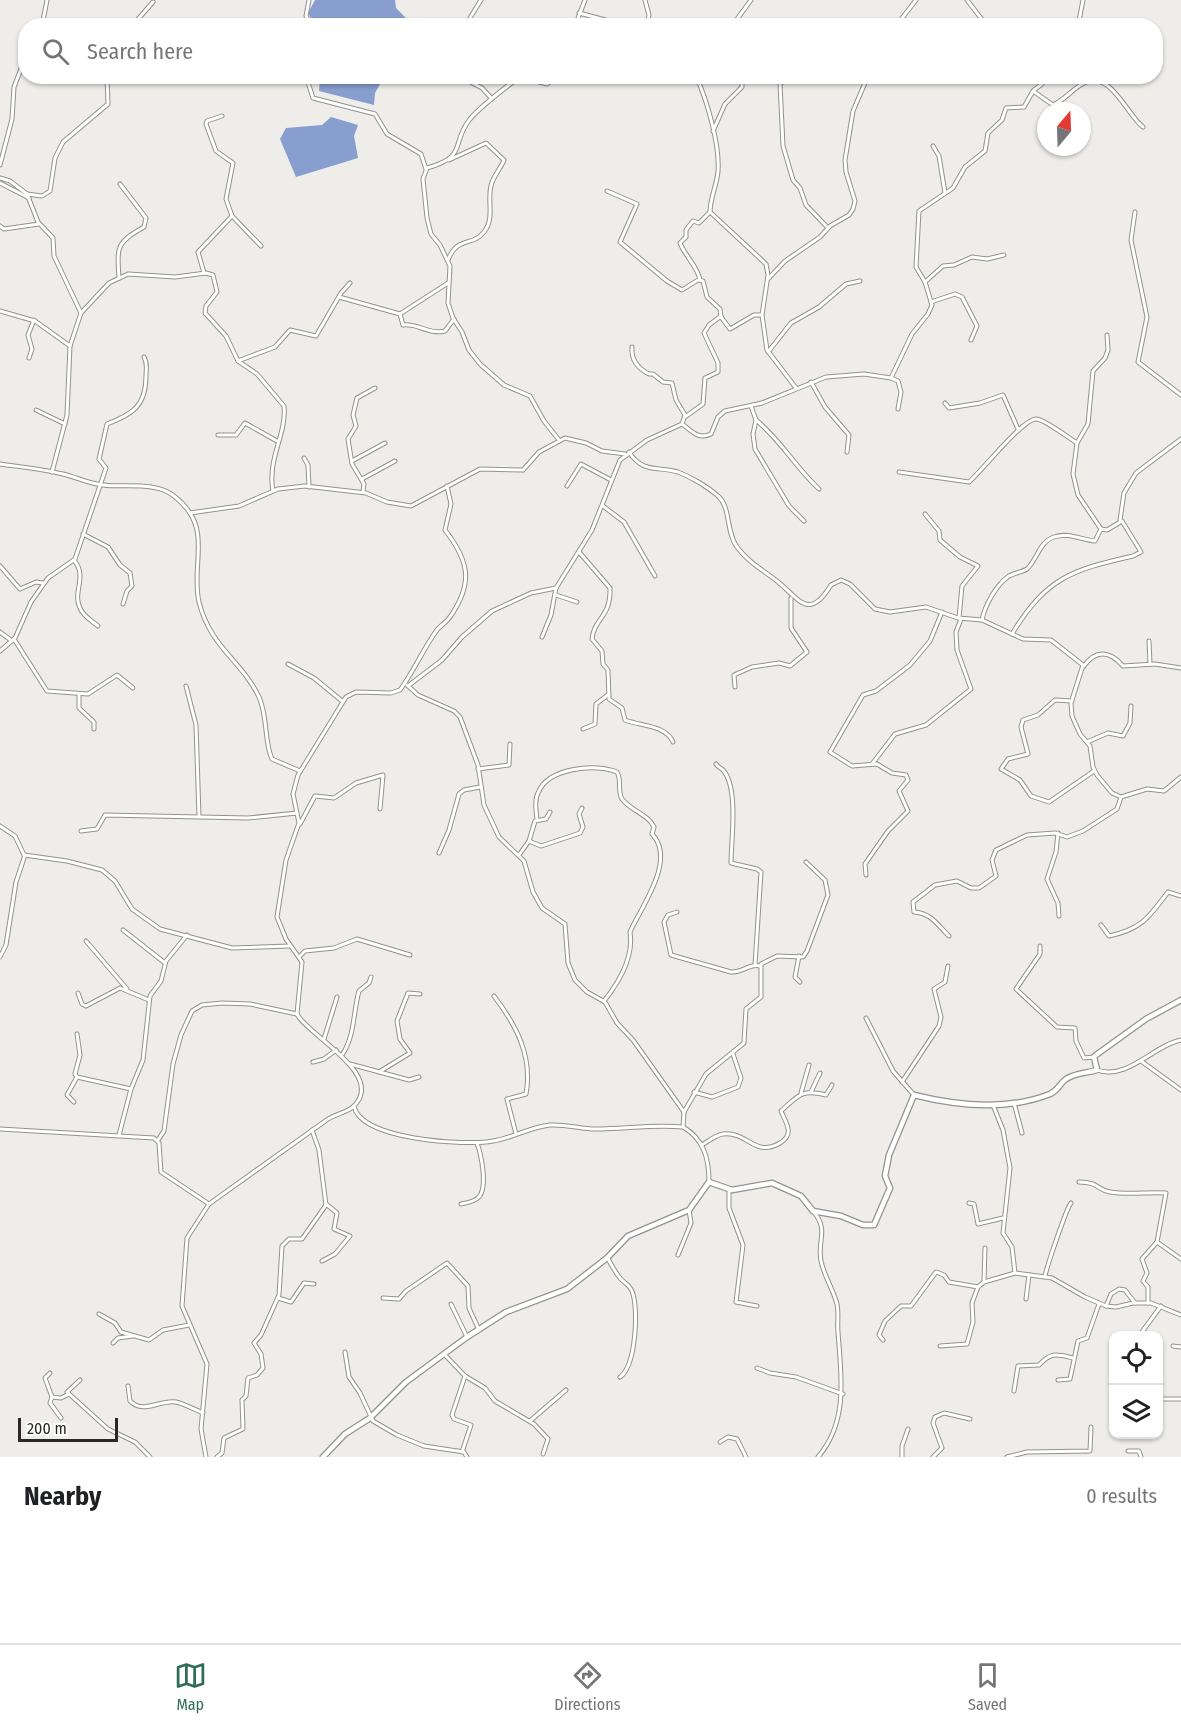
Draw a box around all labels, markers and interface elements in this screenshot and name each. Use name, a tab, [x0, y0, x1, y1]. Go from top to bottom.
search box	[18, 18, 1163, 84]
icon: search	[39, 35, 72, 68]
text: Search here	[87, 38, 193, 65]
north arrow	[1037, 102, 1091, 156]
map controls	[1109, 1331, 1163, 1439]
button: locate	[1109, 1331, 1163, 1385]
button: layers	[1109, 1385, 1163, 1439]
scale bar	[18, 1415, 118, 1442]
text: 200 m	[27, 1419, 67, 1438]
text: Nearby	[24, 1481, 101, 1512]
text: 0 results	[1086, 1484, 1157, 1508]
tab: Map	[174, 1659, 207, 1714]
tab: Directions	[554, 1659, 621, 1714]
tab: Saved	[968, 1659, 1007, 1714]

